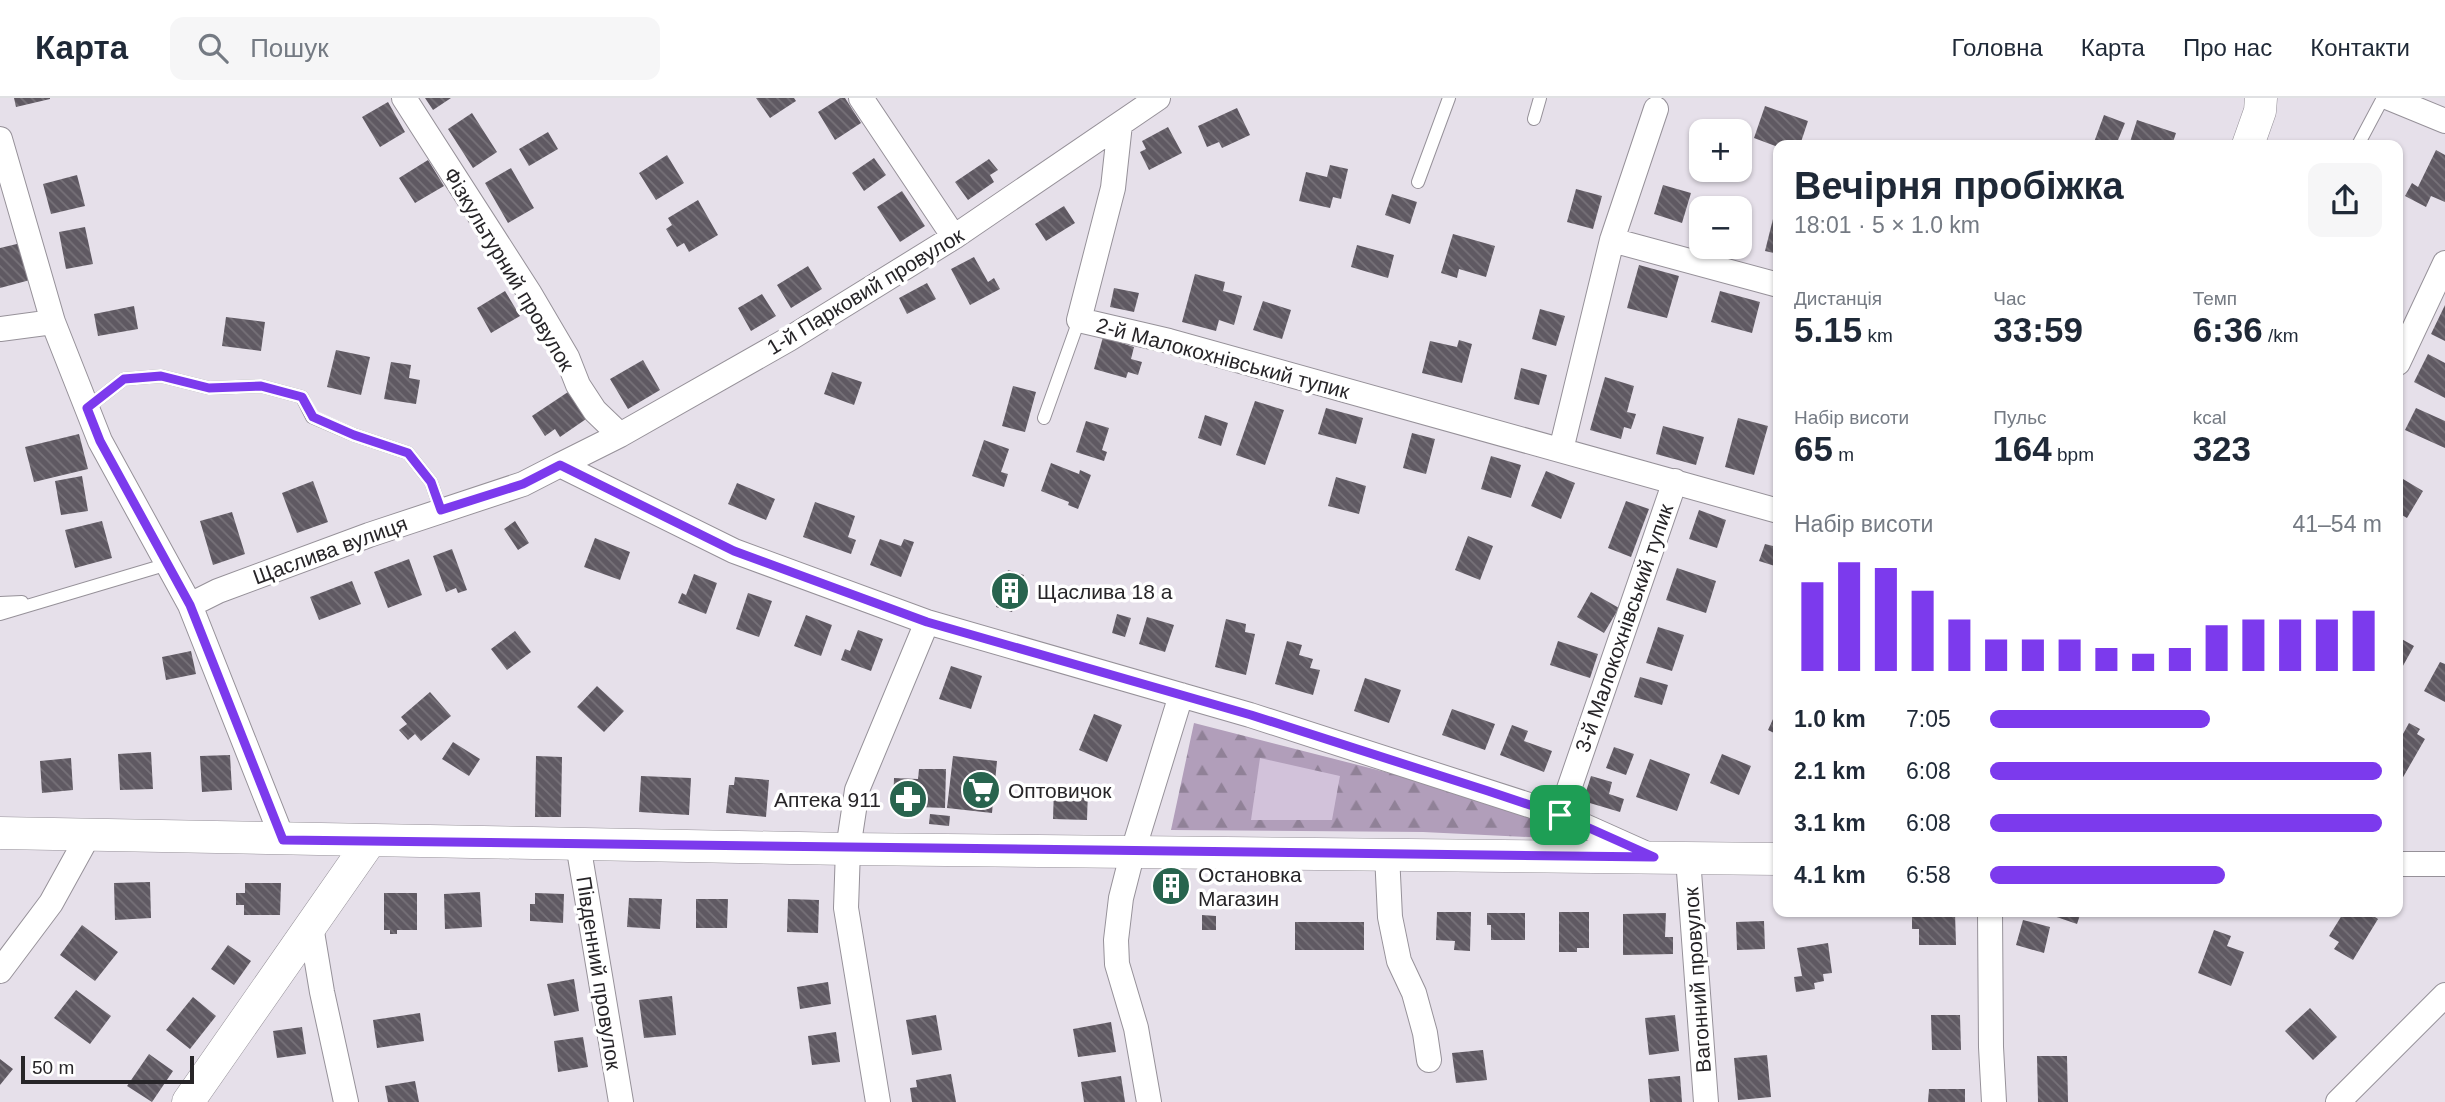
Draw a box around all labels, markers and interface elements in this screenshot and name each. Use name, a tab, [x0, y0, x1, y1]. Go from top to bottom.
search box	[170, 17, 660, 80]
text: Карта	[35, 29, 128, 66]
icon: search	[194, 29, 232, 67]
text: Пошук	[250, 33, 329, 63]
text: Головна	[1952, 34, 2043, 61]
text: Карта	[2081, 34, 2145, 61]
text: Про нас	[2183, 34, 2272, 61]
text: Контакти	[2310, 34, 2410, 61]
map controls	[1689, 119, 1752, 259]
button: +	[1689, 119, 1752, 182]
street label: Фізкультурний провулок	[439, 163, 579, 375]
button: share	[2308, 163, 2382, 237]
text: Вечірня пробіжка	[1794, 165, 2124, 207]
button: −	[1689, 196, 1752, 259]
text: 18:01 · 5 × 1.0 km	[1794, 212, 1980, 238]
street label: 1-й Парковий провулок	[763, 223, 968, 359]
text: Дистанція	[1794, 288, 1882, 309]
text: Час	[1993, 288, 2026, 309]
text: Темп	[2193, 288, 2237, 309]
text: 5.15	[1794, 310, 1862, 349]
text: 33:59	[1993, 310, 2083, 349]
text: 6:36	[2193, 310, 2263, 349]
street label: 2-й Малокохнівський тупик	[1094, 313, 1353, 403]
text: km	[1862, 325, 1893, 346]
text: /km	[2263, 325, 2299, 346]
text: Набір висоти	[1794, 407, 1909, 428]
text: Пульс	[1993, 407, 2047, 428]
text: kcal	[2193, 407, 2226, 428]
text: 65	[1794, 429, 1833, 468]
text: 164	[1993, 429, 2052, 468]
text: 323	[2193, 429, 2251, 468]
text: m	[1833, 444, 1854, 465]
text: bpm	[2052, 444, 2094, 465]
street label: 3-й Малокохнівський тупик	[1571, 500, 1678, 755]
street label: Щаслива вулиця	[250, 511, 410, 589]
text: Набір висоти	[1794, 511, 1933, 537]
text: 41–54 m	[2292, 511, 2382, 537]
building icon: Щаслива 18 а	[989, 570, 1031, 612]
place label: Щаслива 18 а	[1037, 580, 1173, 603]
text: 1.0 km	[1794, 706, 1866, 732]
text: 7:05	[1906, 706, 1951, 732]
text: 2.1 km	[1794, 758, 1866, 784]
text: 6:08	[1906, 758, 1951, 784]
supermarket icon: Оптовичок	[960, 769, 1002, 811]
pharmacy icon: Аптека 911	[887, 778, 929, 820]
place label: Оптовичок	[1008, 779, 1112, 802]
pin	[1530, 785, 1590, 845]
place label: Аптека 911	[774, 788, 881, 811]
icon: arrive	[1541, 796, 1579, 834]
text: 3.1 km	[1794, 810, 1866, 836]
text: 6:08	[1906, 810, 1951, 836]
text: 4.1 km	[1794, 862, 1866, 888]
text: 6:58	[1906, 862, 1951, 888]
place label: Остановка Магазин	[1198, 863, 1302, 910]
building icon: Остановка Магазин	[1150, 865, 1192, 907]
street label: Південний провулок	[572, 874, 626, 1072]
street label: Вагонний провулок	[1679, 886, 1715, 1074]
scale bar	[21, 1053, 194, 1085]
text: 50 m	[32, 1057, 74, 1078]

